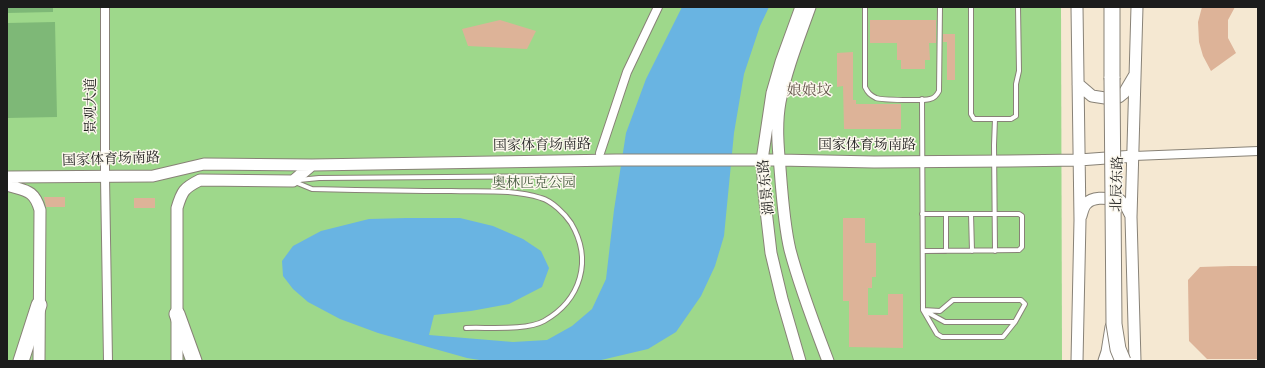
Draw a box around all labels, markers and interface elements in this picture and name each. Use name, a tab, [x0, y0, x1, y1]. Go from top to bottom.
street label: 景观大道	[84, 78, 100, 134]
district label: 娘娘坟	[787, 83, 831, 101]
street label: 国家体育场南路	[493, 137, 591, 155]
street label: 国家体育场南路	[818, 138, 916, 154]
street label: 国家体育场南路	[62, 150, 160, 170]
street label: 北辰东路	[1109, 156, 1127, 212]
street label: 湖景东路	[756, 158, 778, 216]
park label: 奥林匹克公园	[492, 176, 576, 192]

